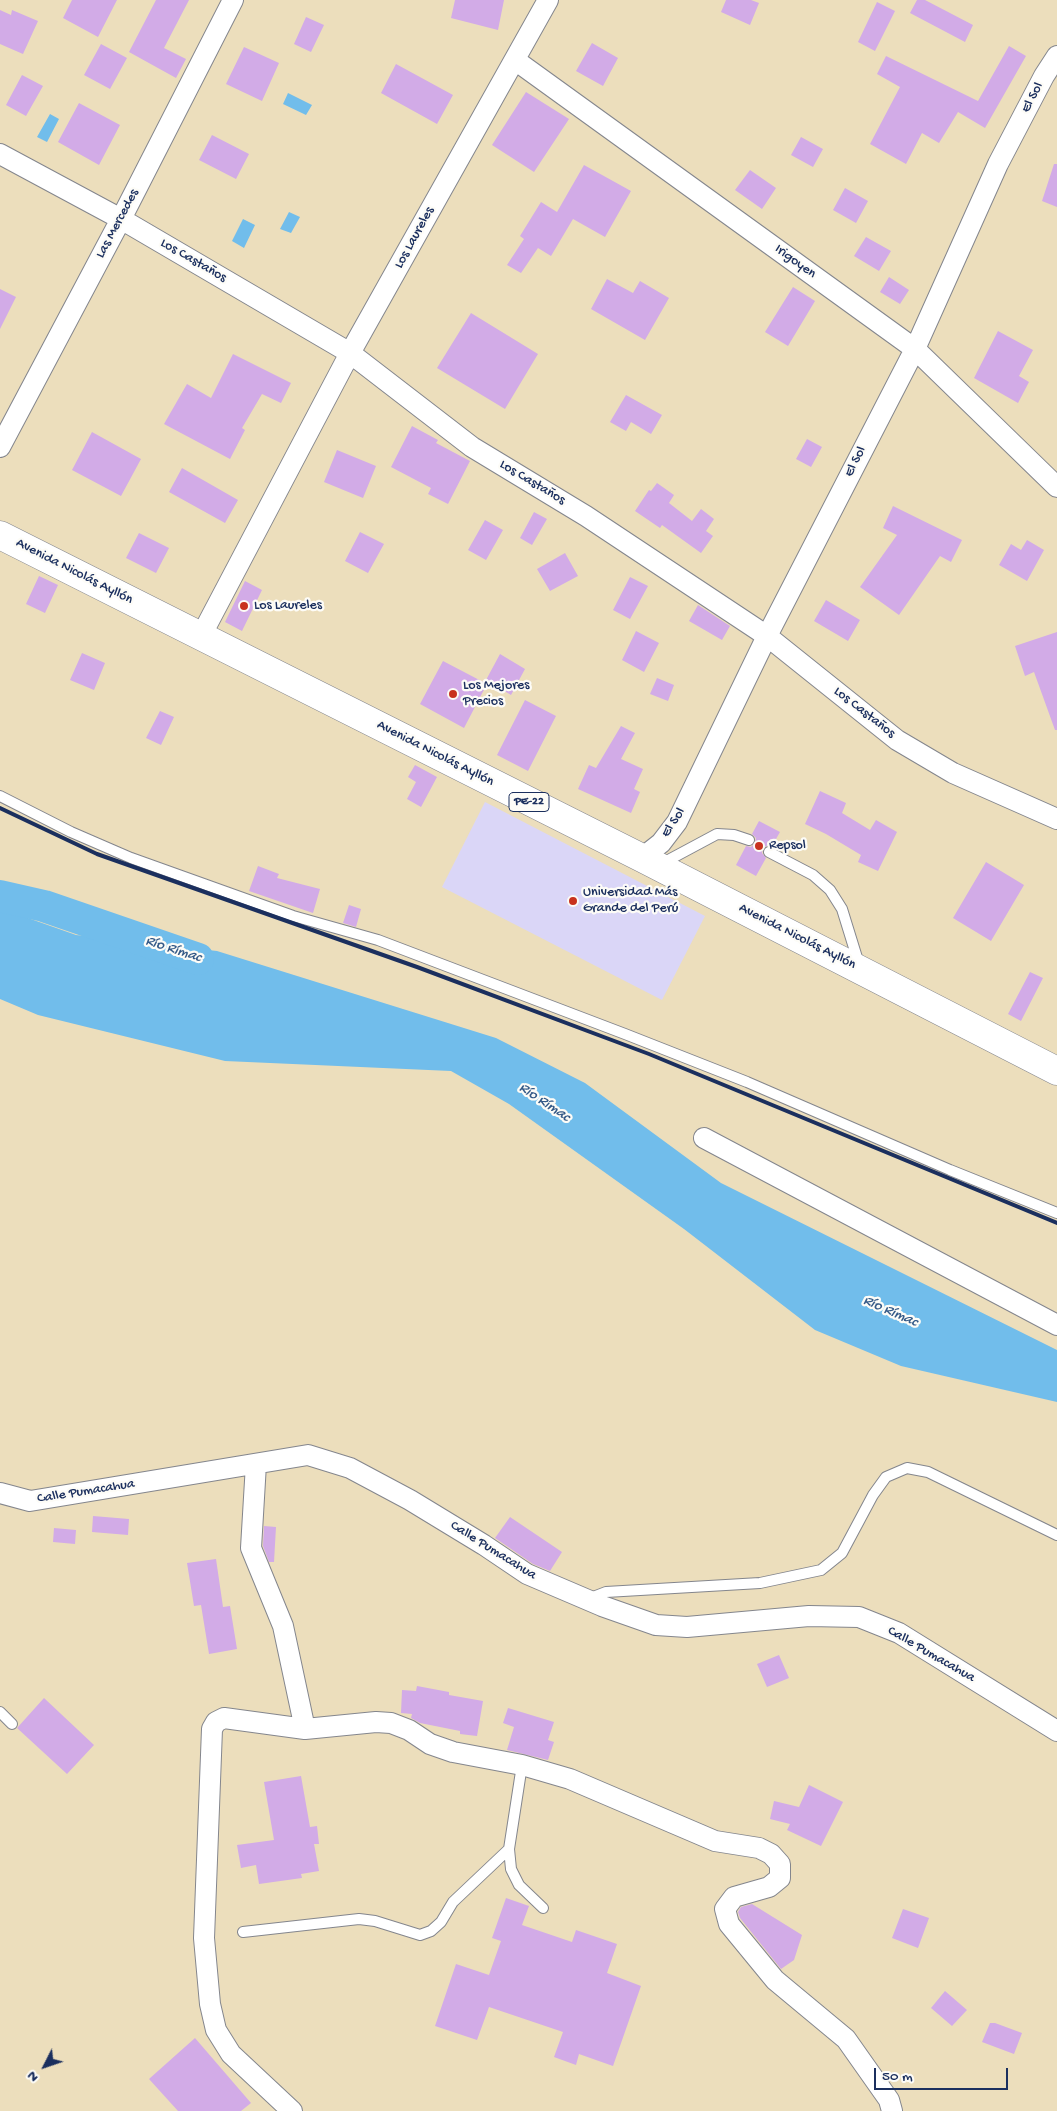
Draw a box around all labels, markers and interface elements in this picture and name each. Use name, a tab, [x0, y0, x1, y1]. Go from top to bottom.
street label: El Sol	[1018, 80, 1048, 116]
street label: Las Mercedes	[93, 187, 143, 261]
street label: Los Laureles	[391, 204, 439, 272]
street label: Los Castaños	[157, 235, 229, 287]
street label: Irigoyen	[771, 241, 819, 283]
street label: El Sol	[841, 444, 871, 480]
street label: Los Castaños	[496, 457, 568, 509]
street label: Avenida Nicolás Ayllón	[13, 535, 135, 609]
place label: Los Laureles	[254, 598, 322, 614]
marker: Los Laureles	[238, 600, 250, 612]
place label: Los Mejores Precios	[463, 678, 529, 710]
street label: Los Castaños	[830, 684, 898, 742]
marker: Los Mejores Precios	[447, 688, 459, 700]
street label: Avenida Nicolás Ayllón	[374, 717, 496, 791]
road number: PE-22	[509, 792, 549, 812]
street label: El Sol	[658, 805, 690, 841]
place label: Repsol	[769, 838, 806, 854]
marker: Repsol	[753, 840, 765, 852]
place label: Universidad Más Grande del Perú	[583, 885, 678, 918]
marker: Universidad Más Grande del Perú	[567, 895, 579, 907]
street label: Avenida Nicolás Ayllón	[736, 900, 858, 974]
water label: Río Rímac	[143, 933, 203, 967]
water label: Río Rímac	[515, 1079, 573, 1127]
water label: Río Rímac	[860, 1292, 920, 1332]
street label: Calle Pumacahua	[36, 1476, 136, 1508]
street label: Calle Pumacahua	[447, 1518, 539, 1584]
street label: Calle Pumacahua	[884, 1623, 978, 1687]
north arrow	[20, 2041, 70, 2091]
scale bar	[877, 2058, 1011, 2090]
text: N	[24, 2067, 43, 2085]
text: 50 m	[882, 2068, 913, 2086]

